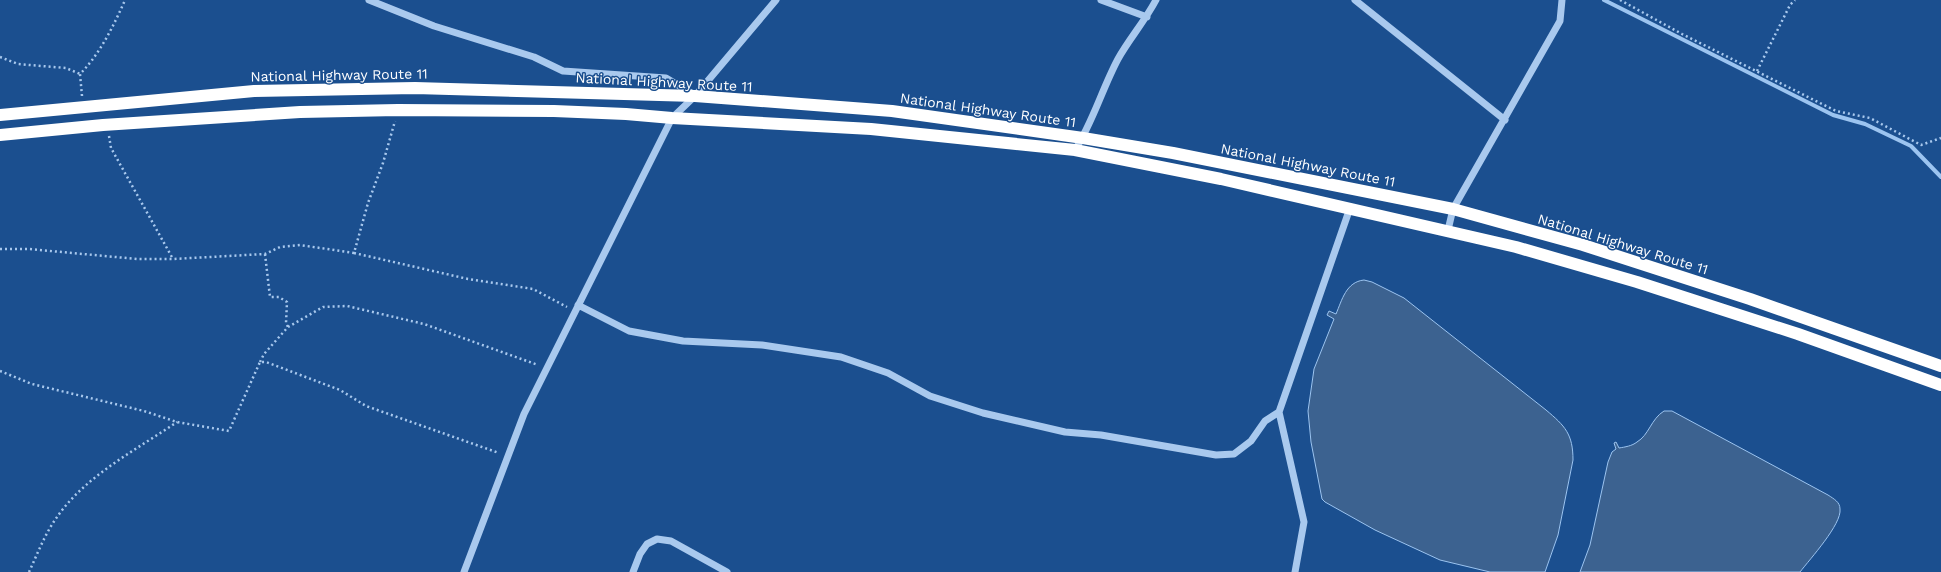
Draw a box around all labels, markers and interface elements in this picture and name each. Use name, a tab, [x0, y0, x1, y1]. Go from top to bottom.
street label: National Highway Route 11	[250, 65, 428, 85]
street label: National Highway Route 11	[575, 69, 753, 95]
street label: National Highway Route 11	[899, 90, 1077, 130]
street label: National Highway Route 11	[1220, 140, 1396, 190]
street label: National Highway Route 11	[1536, 210, 1710, 278]

